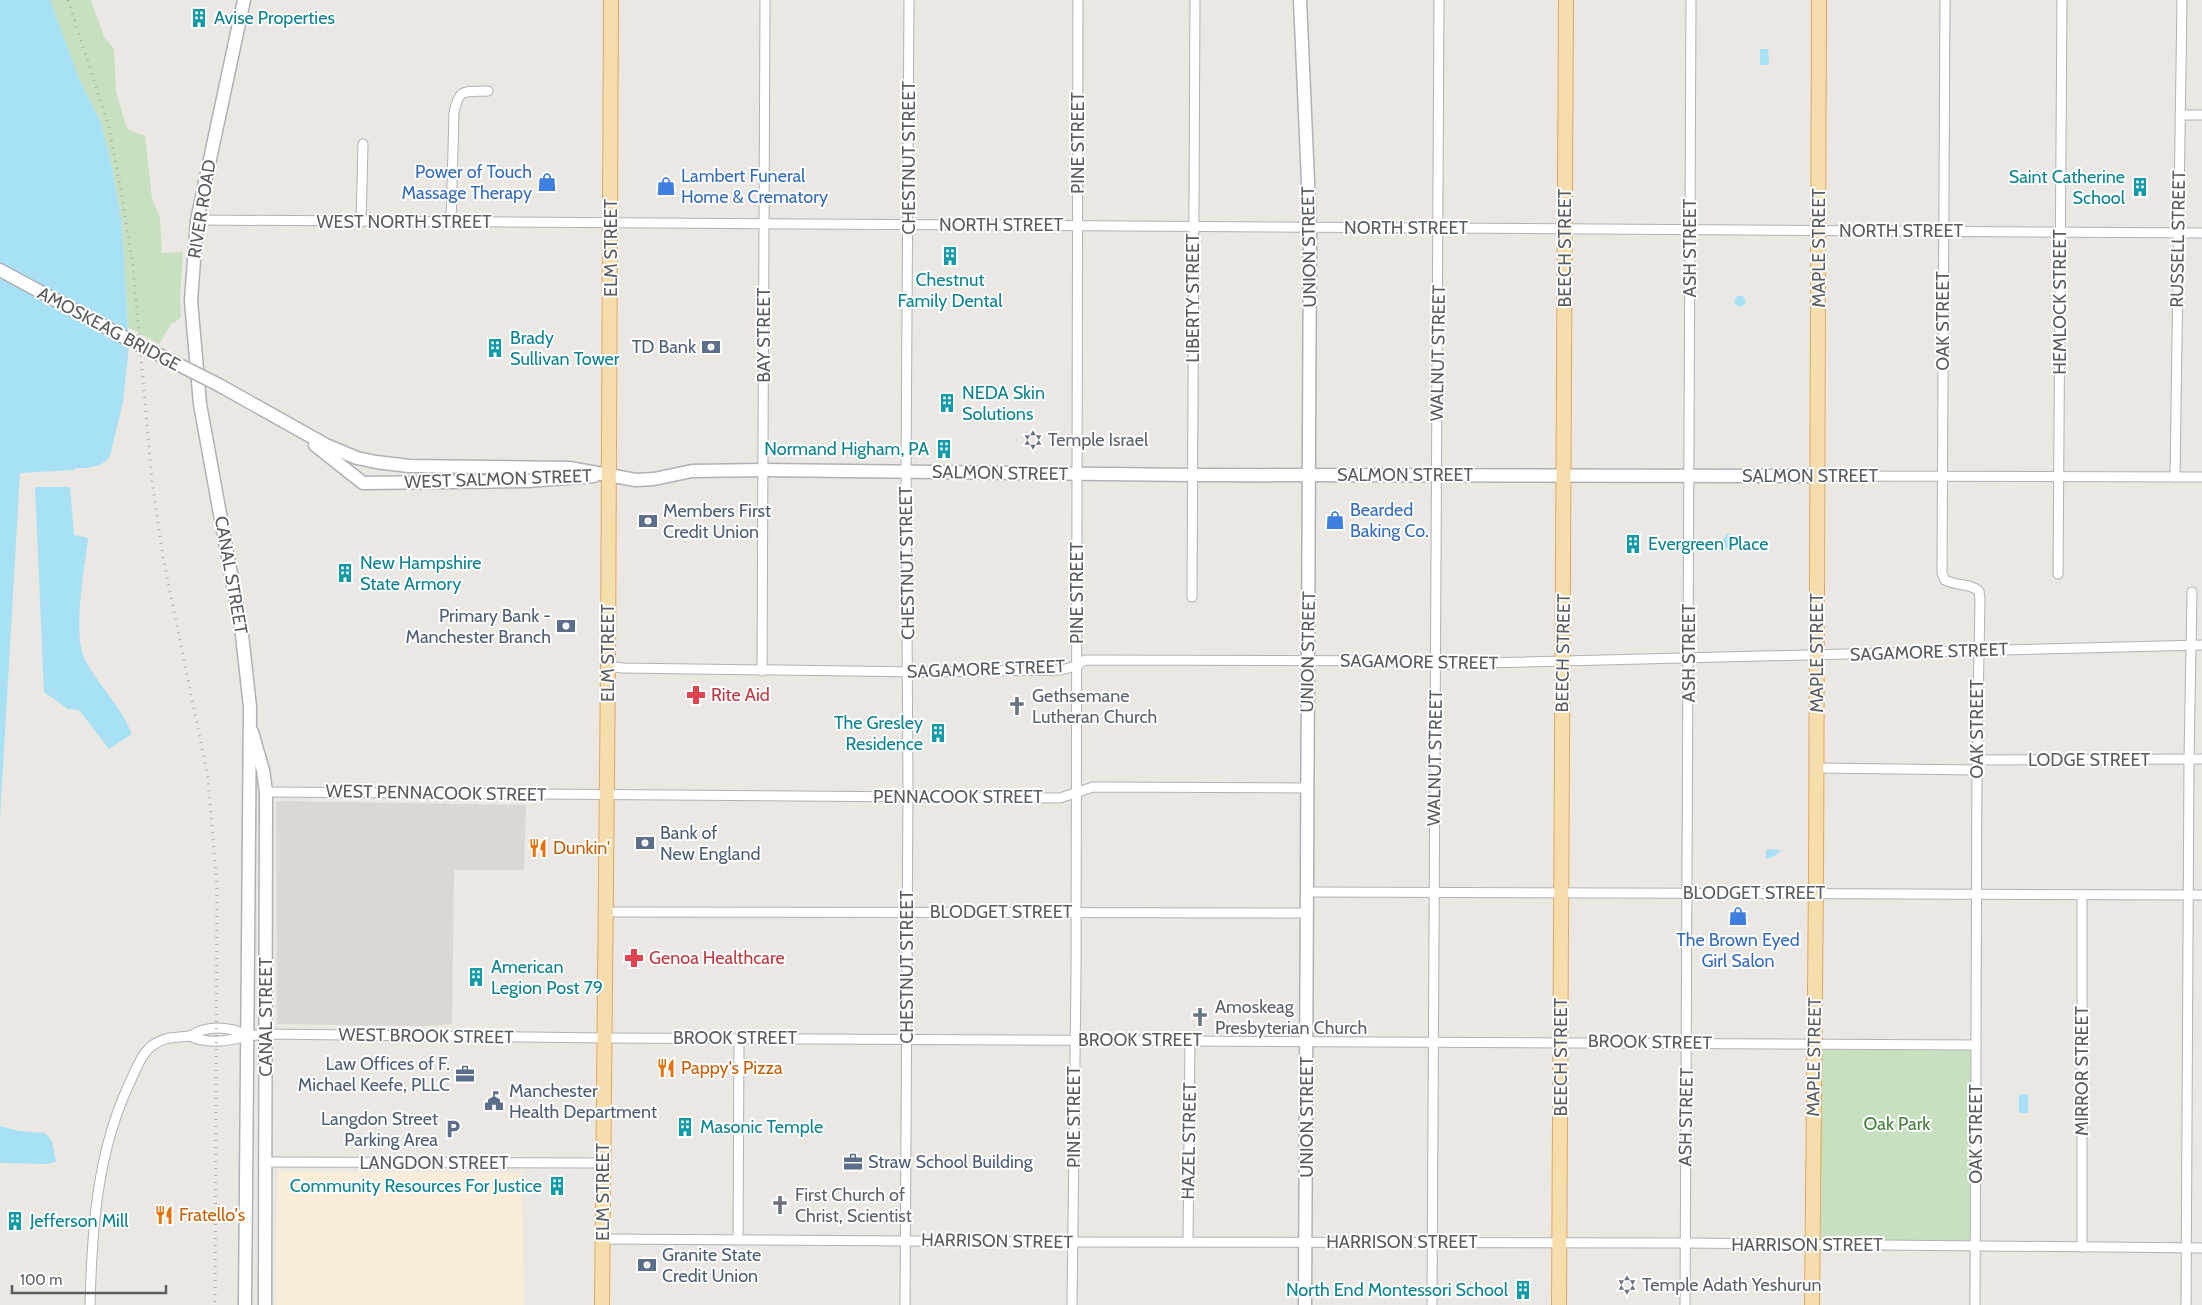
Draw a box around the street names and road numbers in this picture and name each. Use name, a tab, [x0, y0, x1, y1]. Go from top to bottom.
street label: CHESTNUT STREET	[898, 81, 920, 235]
street label: PINE STREET	[1067, 92, 1089, 194]
street label: RIVER ROAD	[183, 158, 221, 260]
street label: RUSSELL STREET	[2166, 170, 2190, 308]
street label: UNION STREET	[1297, 186, 1321, 308]
street label: BEECH STREET	[1554, 188, 1576, 307]
street label: MAPLE STREET	[1808, 188, 1830, 308]
street label: ASH STREET	[1679, 198, 1701, 297]
street label: ELM STREET	[600, 199, 622, 297]
street label: WEST NORTH STREET	[316, 211, 492, 233]
street label: NORTH STREET	[939, 214, 1063, 236]
street label: NORTH STREET	[1344, 217, 1468, 239]
street label: NORTH STREET	[1839, 220, 1963, 242]
street label: HEMLOCK STREET	[2049, 229, 2071, 375]
street label: LIBERTY STREET	[1182, 233, 1204, 363]
street label: OAK STREET	[1932, 271, 1954, 371]
street label: AMOSKEAG BRIDGE	[34, 282, 184, 376]
street label: WALNUT STREET	[1426, 284, 1450, 421]
street label: BAY STREET	[753, 287, 775, 383]
street label: SALMON STREET	[932, 461, 1069, 485]
street label: SALMON STREET	[1337, 464, 1474, 486]
street label: WEST SALMON STREET	[404, 465, 592, 493]
street label: SALMON STREET	[1742, 465, 1879, 487]
street label: CHESTNUT STREET	[895, 486, 919, 640]
street label: CANAL STREET	[210, 514, 252, 636]
street label: PINE STREET	[1066, 542, 1088, 644]
street label: UNION STREET	[1296, 591, 1320, 713]
street label: BEECH STREET	[1551, 593, 1575, 713]
street label: MAPLE STREET	[1806, 593, 1828, 713]
street label: ASH STREET	[1678, 603, 1700, 702]
street label: ELM STREET	[597, 604, 619, 702]
street label: SAGAMORE STREET	[1849, 638, 2009, 666]
street label: SAGAMORE STREET	[1340, 650, 1499, 674]
street label: SAGAMORE STREET	[906, 655, 1066, 683]
street label: OAK STREET	[1966, 679, 1988, 779]
street label: WALNUT STREET	[1423, 689, 1447, 826]
street label: LODGE STREET	[2028, 749, 2150, 771]
street label: WEST PENNACOOK STREET	[325, 780, 547, 806]
street label: PENNACOOK STREET	[873, 786, 1043, 808]
street label: BLODGET STREET	[1683, 882, 1826, 904]
street label: CHESTNUT STREET	[896, 890, 918, 1044]
street label: BLODGET STREET	[930, 901, 1073, 923]
street label: CANAL STREET	[255, 957, 277, 1077]
street label: BEECH STREET	[1550, 997, 1572, 1116]
street label: MAPLE STREET	[1802, 997, 1826, 1117]
street label: MIRROR STREET	[2071, 1006, 2093, 1136]
street label: WEST BROOK STREET	[338, 1023, 514, 1049]
street label: BROOK STREET	[673, 1027, 797, 1049]
street label: BROOK STREET	[1078, 1029, 1202, 1051]
street label: BROOK STREET	[1588, 1030, 1713, 1054]
street label: UNION STREET	[1296, 1056, 1318, 1178]
street label: PINE STREET	[1063, 1066, 1085, 1168]
street label: ASH STREET	[1674, 1067, 1698, 1167]
street label: HAZEL STREET	[1177, 1082, 1201, 1200]
street label: OAK STREET	[1965, 1084, 1987, 1184]
street label: ELM STREET	[592, 1143, 614, 1241]
street label: LANGDON STREET	[359, 1152, 509, 1174]
street label: HARRISON STREET	[921, 1229, 1073, 1253]
street label: HARRISON STREET	[1326, 1231, 1478, 1253]
street label: HARRISON STREET	[1731, 1234, 1883, 1256]

